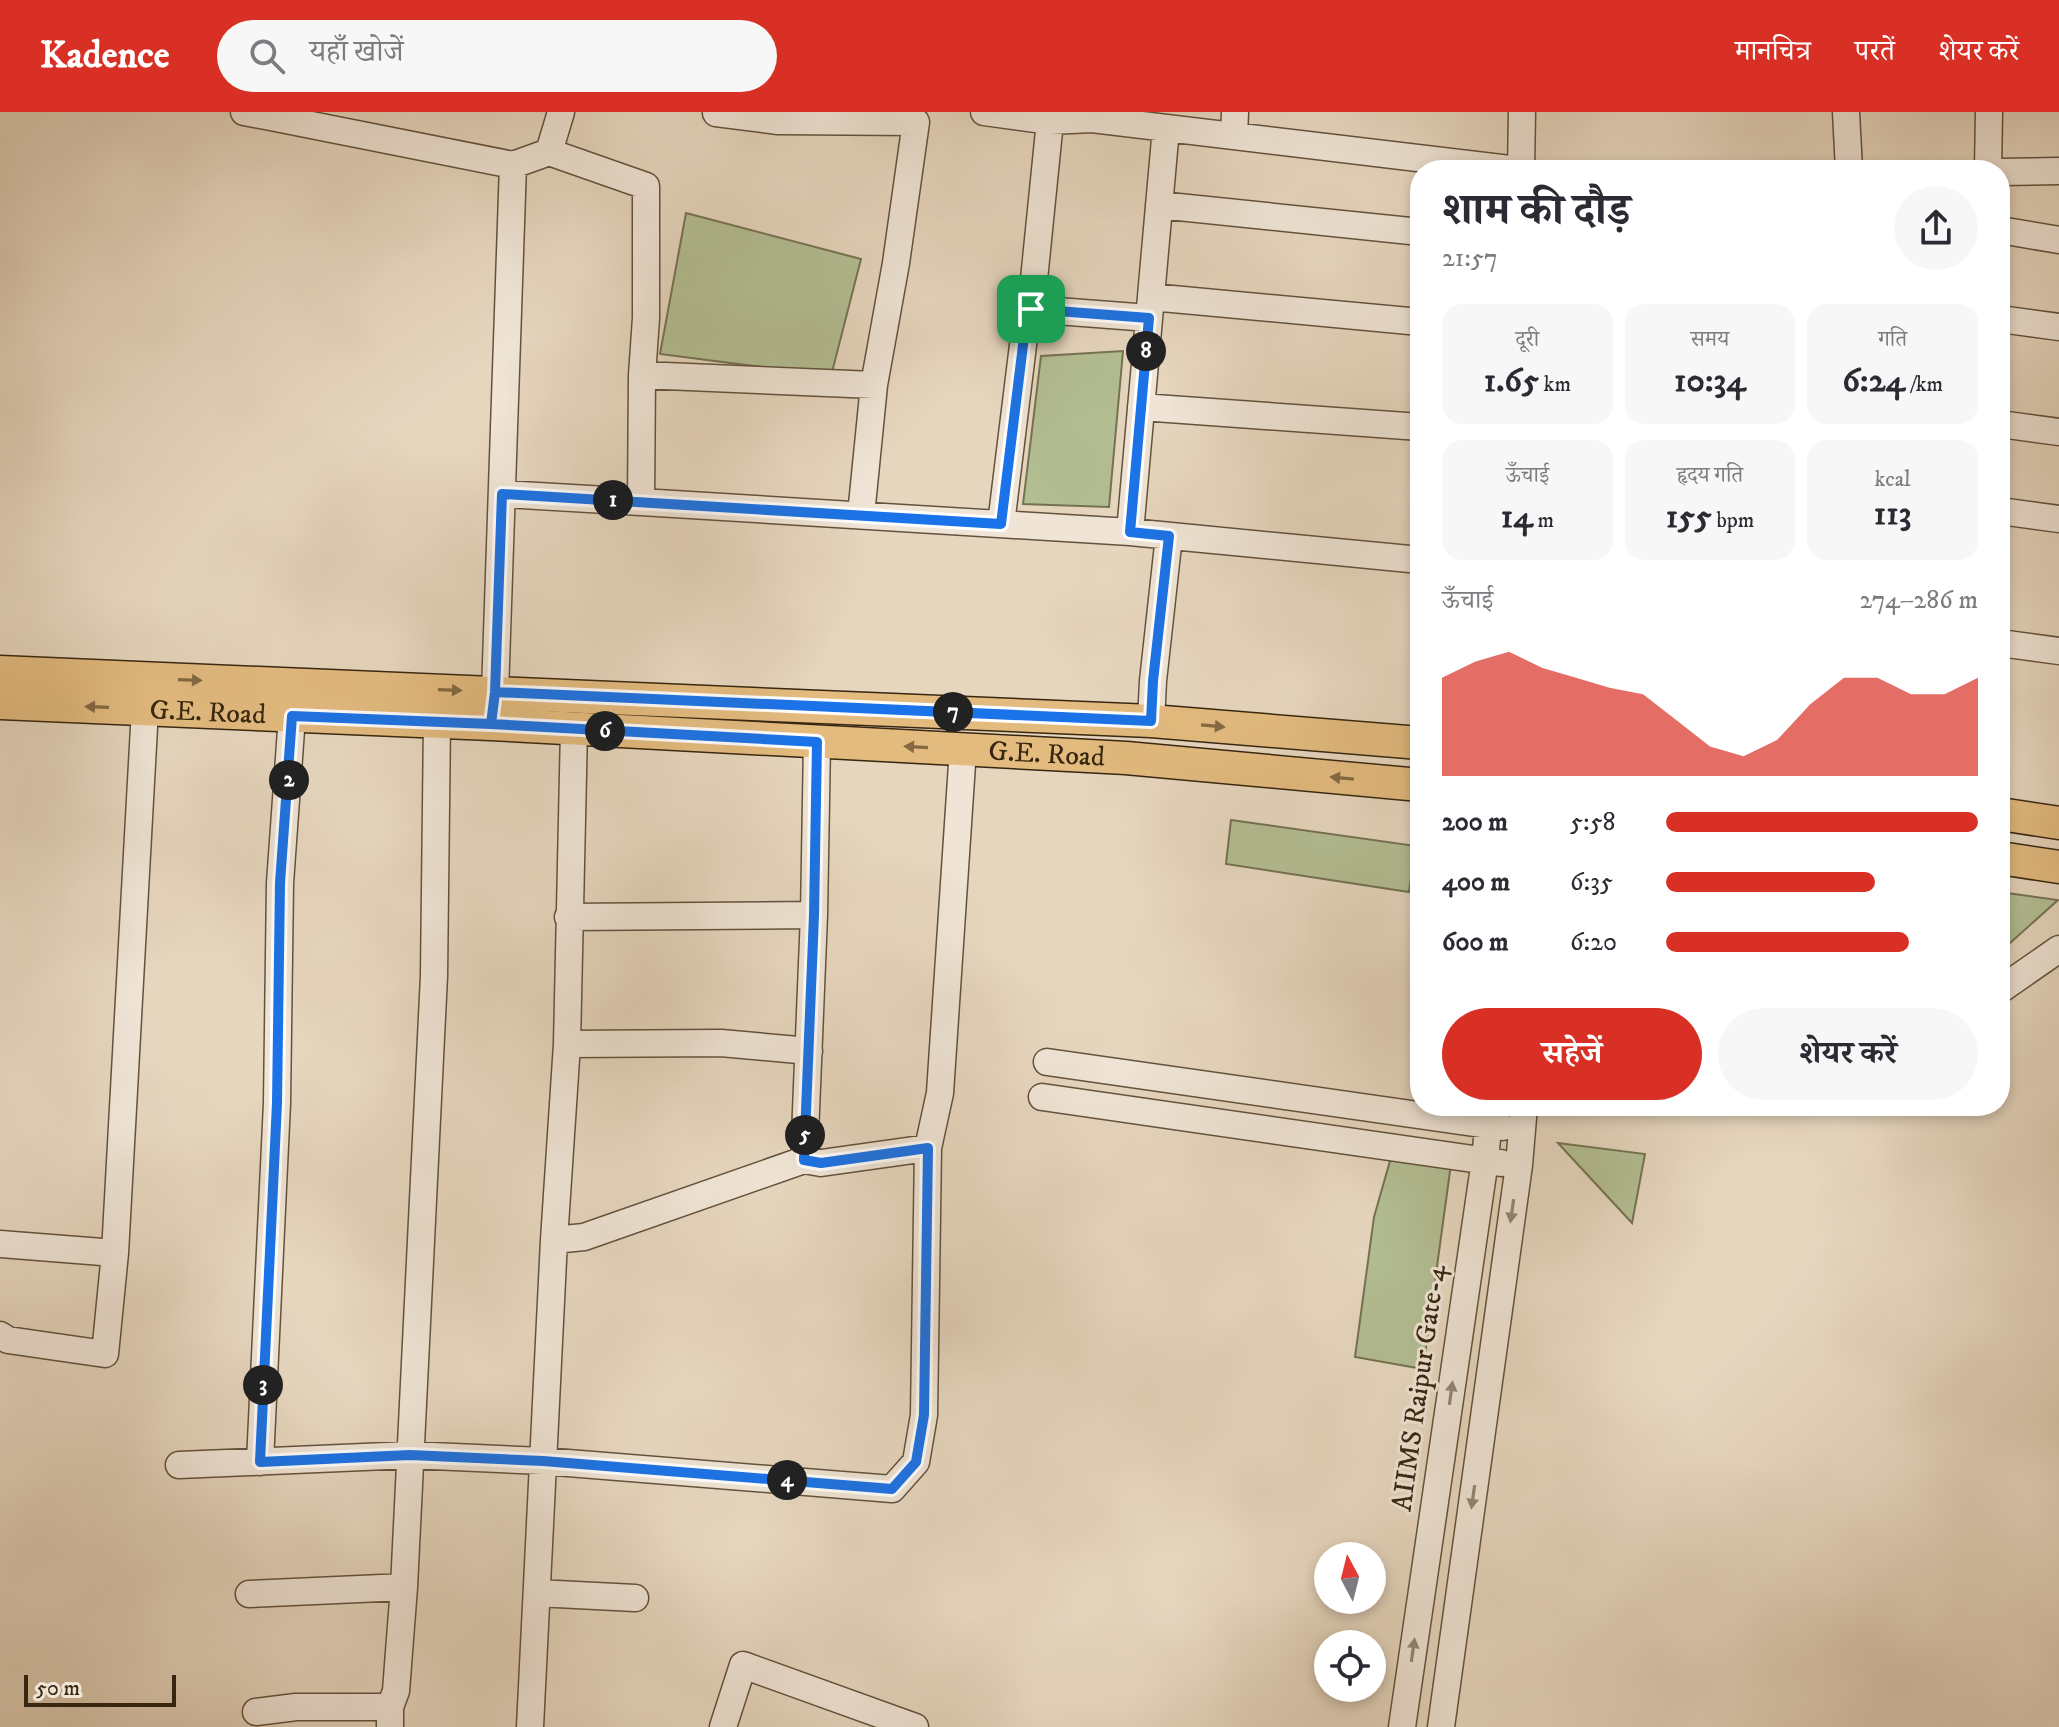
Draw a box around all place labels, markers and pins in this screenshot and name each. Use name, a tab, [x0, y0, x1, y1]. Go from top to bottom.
pin	[997, 275, 1065, 343]
pin: 8	[1126, 331, 1166, 371]
pin: 1	[593, 480, 633, 520]
pin: 7	[933, 692, 973, 732]
pin: 6	[585, 711, 625, 751]
pin: 2	[269, 760, 309, 800]
pin: 5	[785, 1115, 825, 1155]
pin: 3	[243, 1365, 283, 1405]
pin: 4	[767, 1460, 807, 1500]

